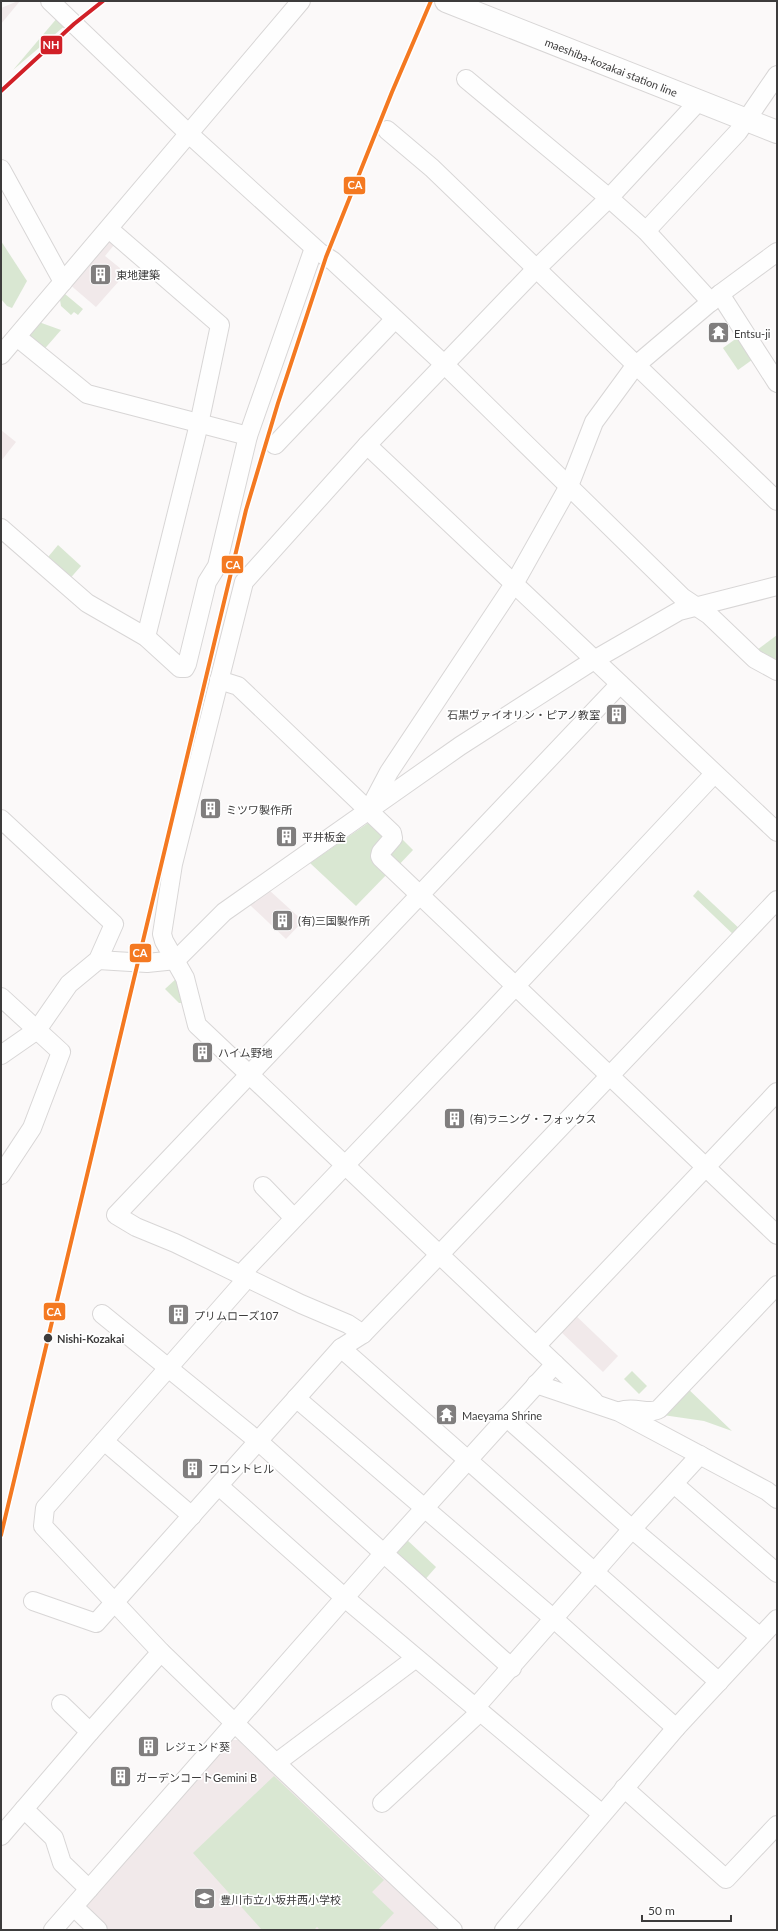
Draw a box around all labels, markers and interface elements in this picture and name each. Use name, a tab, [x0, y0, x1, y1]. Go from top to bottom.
street label: maeshiba-kozakai station line	[543, 34, 680, 99]
line badge: NH	[40, 35, 63, 55]
text: NH	[43, 38, 59, 51]
line badge: CA	[343, 176, 366, 195]
text: CA	[348, 178, 363, 191]
building icon: 東地建築	[87, 261, 113, 287]
place label: 東地建築	[116, 268, 160, 281]
temple icon: Entsu-ji	[705, 320, 731, 346]
place label: Entsu-ji	[734, 327, 771, 340]
line badge: CA	[221, 555, 244, 574]
text: CA	[226, 558, 241, 571]
building icon: 石黒ヴァイオリン・ピアノ教室	[603, 701, 629, 727]
place label: 石黒ヴァイオリン・ピアノ教室	[447, 708, 600, 721]
building icon: ミツワ製作所	[198, 796, 224, 822]
place label: ミツワ製作所	[226, 803, 293, 816]
building icon: 平井板金	[273, 823, 299, 849]
place label: 平井板金	[302, 830, 346, 843]
building icon: (有)三国製作所	[269, 907, 295, 933]
place label: (有)三国製作所	[298, 914, 371, 927]
line badge: CA	[129, 943, 152, 963]
text: CA	[133, 946, 148, 959]
building icon: ハイム野地	[190, 1039, 216, 1065]
place label: ハイム野地	[218, 1046, 273, 1059]
building icon: (有)ラニング・フォックス	[441, 1105, 467, 1131]
place label: (有)ラニング・フォックス	[470, 1112, 597, 1125]
line badge: CA	[43, 1302, 66, 1321]
building icon: プリムローズ107	[165, 1302, 191, 1328]
text: CA	[47, 1305, 62, 1318]
place label: プリムローズ107	[194, 1309, 279, 1322]
marker: Nishi-Kozakai	[42, 1332, 54, 1344]
place label: Nishi-Kozakai	[57, 1332, 125, 1345]
temple icon: Maeyama Shrine	[434, 1402, 460, 1428]
place label: Maeyama Shrine	[462, 1409, 542, 1422]
building icon: フロントヒル	[179, 1455, 205, 1481]
place label: フロントヒル	[208, 1462, 274, 1475]
building icon: レジェンド葵	[135, 1733, 161, 1759]
place label: レジェンド葵	[164, 1740, 230, 1753]
building icon: ガーデンコートGemini B	[107, 1764, 133, 1790]
place label: ガーデンコートGemini B	[136, 1771, 257, 1784]
school or university icon: 豊川市立小坂井西小学校	[191, 1886, 217, 1912]
place label: 豊川市立小坂井西小学校	[220, 1893, 341, 1906]
scale bar	[642, 1897, 731, 1923]
text: 50 m	[648, 1903, 675, 1918]

